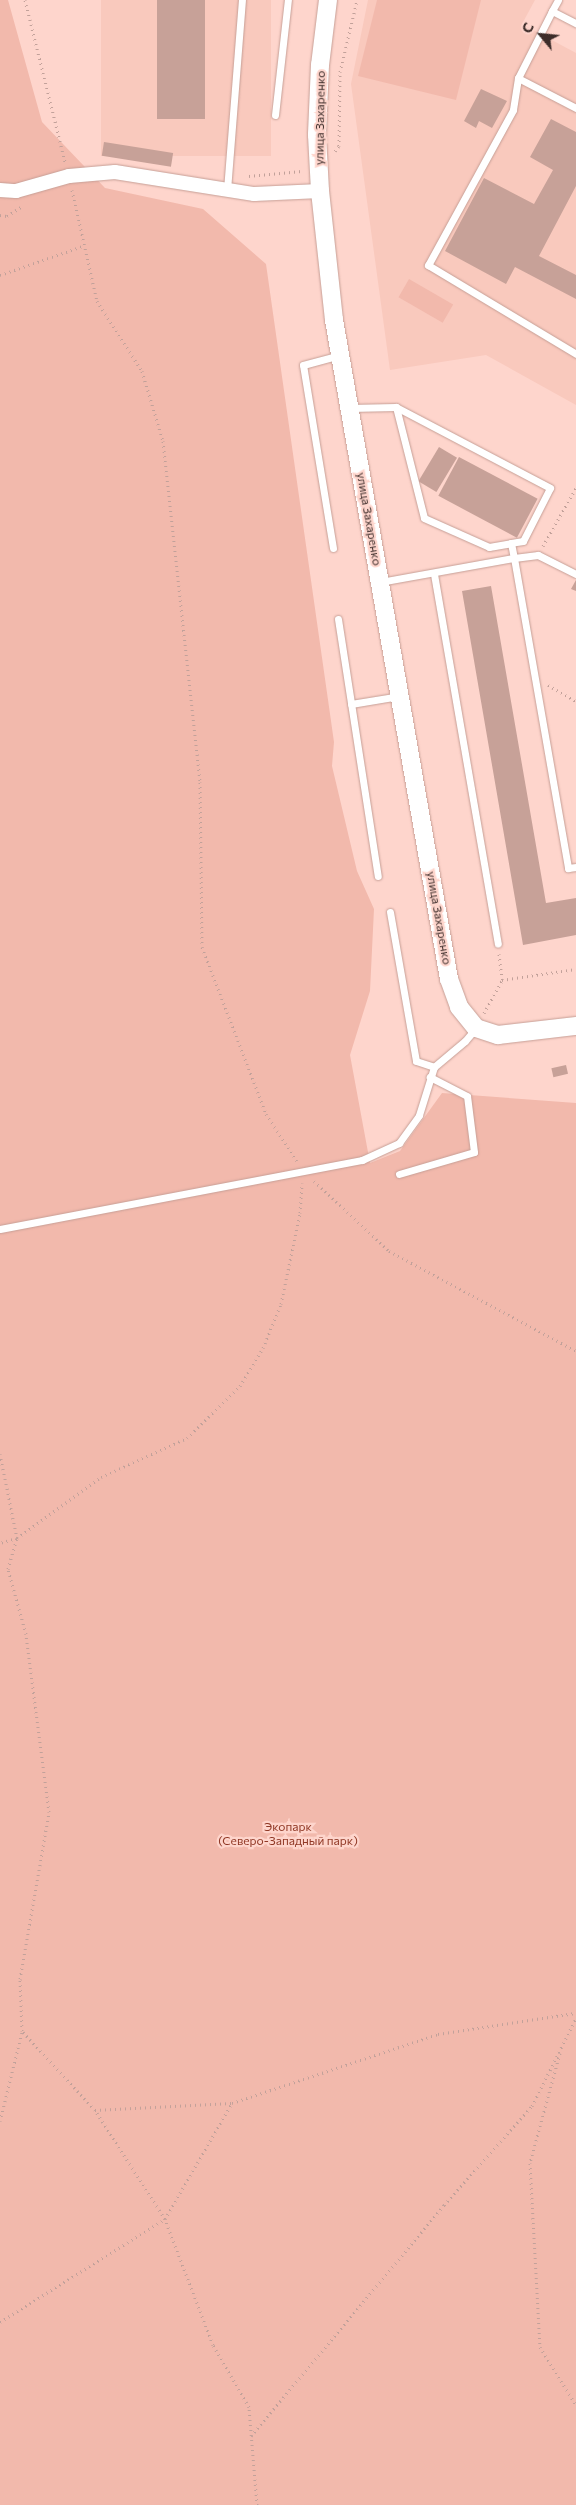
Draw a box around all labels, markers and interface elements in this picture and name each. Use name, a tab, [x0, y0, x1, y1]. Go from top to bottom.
north arrow	[516, 10, 566, 60]
text: С	[518, 20, 537, 36]
street label: улица Захаренко	[312, 71, 328, 165]
street label: улица Захаренко	[354, 471, 384, 567]
street label: улица Захаренко	[424, 870, 454, 966]
park label: Экопарк (Северо-Западный парк)	[218, 1820, 358, 1848]

